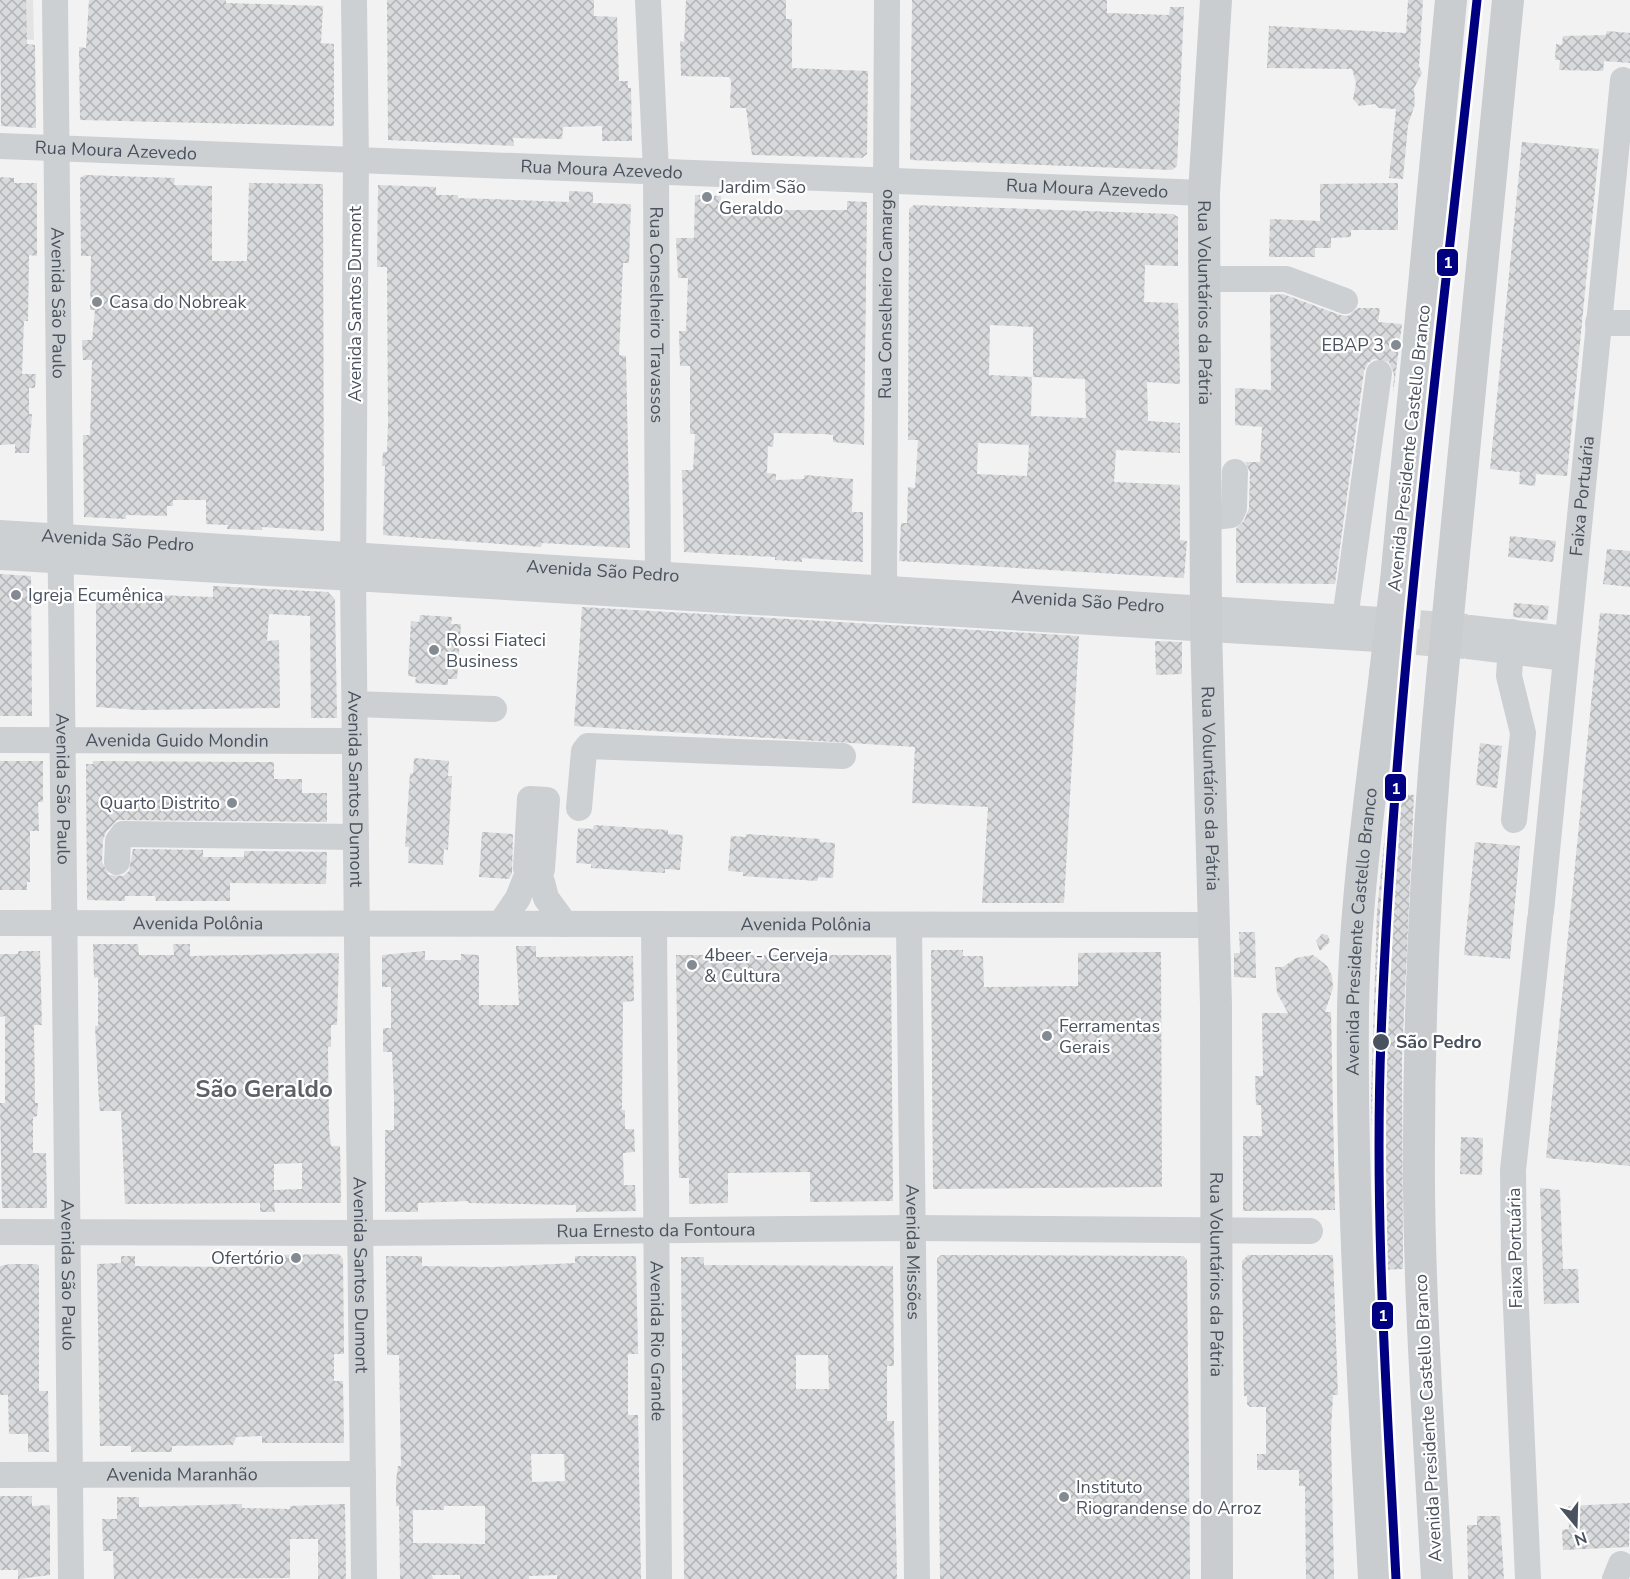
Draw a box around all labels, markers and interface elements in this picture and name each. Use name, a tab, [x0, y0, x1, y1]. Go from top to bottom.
street label: Rua Moura Azevedo	[34, 135, 198, 166]
street label: Rua Moura Azevedo	[520, 154, 683, 185]
street label: Rua Moura Azevedo	[1006, 173, 1169, 204]
place label: Jardim São Geraldo	[718, 175, 806, 220]
street label: Rua Conselheiro Camargo	[873, 189, 898, 399]
marker: Jardim São Geraldo	[700, 190, 714, 204]
street label: Rua Voluntários da Pátria	[1192, 200, 1217, 405]
street label: Avenida Santos Dumont	[343, 205, 367, 402]
street label: Rua Conselheiro Travassos	[644, 206, 669, 423]
street label: Avenida São Paulo	[45, 227, 71, 379]
line badge: 1	[1436, 248, 1459, 277]
text: 1	[1443, 252, 1453, 274]
place label: Casa do Nobreak	[109, 290, 248, 314]
marker: Casa do Nobreak	[90, 295, 104, 309]
street label: Avenida Presidente Castello Branco	[1382, 303, 1436, 593]
place label: EBAP 3	[1322, 333, 1384, 357]
marker: EBAP 3	[1389, 338, 1403, 352]
street label: Faixa Portuária	[1564, 435, 1600, 557]
street label: Avenida São Pedro	[41, 524, 195, 557]
street label: Avenida São Pedro	[526, 554, 680, 588]
place label: Igreja Ecumênica	[28, 583, 164, 607]
street label: Avenida São Pedro	[1011, 585, 1165, 618]
marker: Igreja Ecumênica	[9, 588, 23, 602]
place label: Rossi Fiateci Business	[446, 628, 546, 673]
marker: Rossi Fiateci Business	[427, 643, 441, 657]
street label: Rua Voluntários da Pátria	[1196, 686, 1225, 891]
street label: Avenida Santos Dumont	[342, 691, 368, 888]
street label: Avenida São Paulo	[50, 713, 76, 865]
street label: Avenida Guido Mondin	[85, 728, 269, 753]
line badge: 1	[1384, 773, 1407, 802]
text: 1	[1391, 778, 1401, 800]
street label: Avenida Presidente Castello Branco	[1341, 787, 1383, 1076]
place label: Quarto Distrito	[100, 791, 220, 815]
marker: Quarto Distrito	[225, 796, 239, 810]
street label: Avenida Polônia	[133, 911, 263, 935]
street label: Avenida Polônia	[741, 912, 871, 936]
place label: 4beer - Cerveja & Cultura	[704, 943, 828, 988]
marker: 4beer - Cerveja & Cultura	[685, 958, 699, 972]
place label: Ferramentas Gerais	[1059, 1014, 1160, 1059]
marker: Ferramentas Gerais	[1040, 1029, 1054, 1043]
place label: São Pedro	[1396, 1030, 1482, 1054]
marker: São Pedro	[1371, 1032, 1391, 1052]
district label: São Geraldo	[195, 1073, 333, 1105]
street label: Rua Voluntários da Pátria	[1204, 1172, 1229, 1377]
street label: Avenida Santos Dumont	[348, 1177, 374, 1374]
street label: Avenida Missões	[900, 1184, 926, 1320]
street label: Faixa Portuária	[1502, 1187, 1528, 1309]
street label: Avenida São Paulo	[55, 1199, 81, 1351]
street label: Rua Ernesto da Fontoura	[556, 1217, 756, 1243]
place label: Ofertório	[211, 1246, 284, 1270]
marker: Ofertório	[289, 1251, 303, 1265]
street label: Avenida Rio Grande	[645, 1261, 670, 1421]
street label: Avenida Presidente Castello Branco	[1408, 1273, 1448, 1563]
line badge: 1	[1371, 1301, 1394, 1330]
text: 1	[1378, 1305, 1388, 1327]
street label: Avenida Maranhão	[106, 1462, 258, 1487]
place label: Instituto Riograndense do Arroz	[1076, 1475, 1261, 1520]
marker: Instituto Riograndense do Arroz	[1057, 1490, 1071, 1504]
north arrow	[1546, 1495, 1606, 1555]
text: N	[1571, 1526, 1590, 1551]

